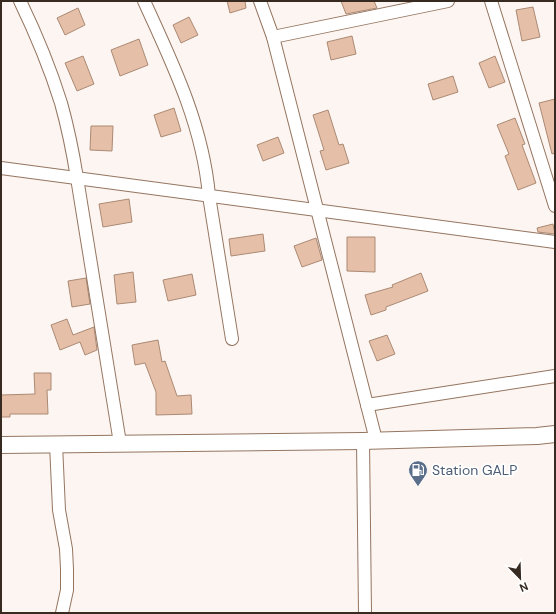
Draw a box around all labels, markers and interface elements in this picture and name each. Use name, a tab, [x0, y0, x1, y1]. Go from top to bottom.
fuel station icon: Station GALP	[407, 459, 429, 487]
place label: Station GALP	[432, 461, 517, 479]
north arrow	[500, 558, 540, 598]
text: N	[517, 579, 530, 595]

